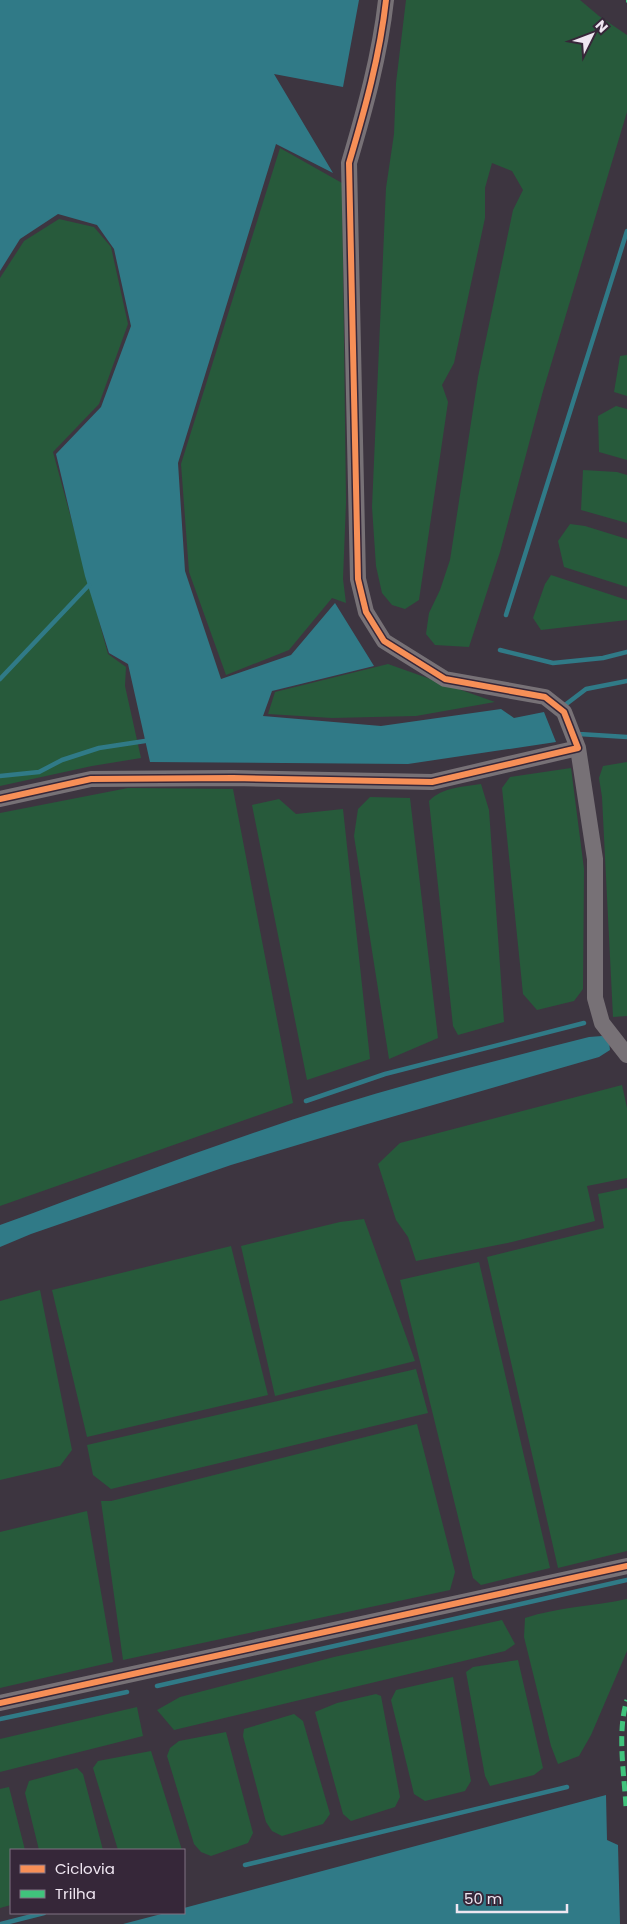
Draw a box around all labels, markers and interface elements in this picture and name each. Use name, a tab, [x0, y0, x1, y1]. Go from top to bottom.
north arrow	[567, 10, 617, 60]
text: N	[591, 16, 613, 37]
legend	[10, 1849, 185, 1914]
text: Ciclovia	[55, 1858, 115, 1879]
scale bar	[457, 1882, 567, 1914]
text: Trilha	[55, 1883, 96, 1904]
text: 50 m	[464, 1888, 502, 1909]

